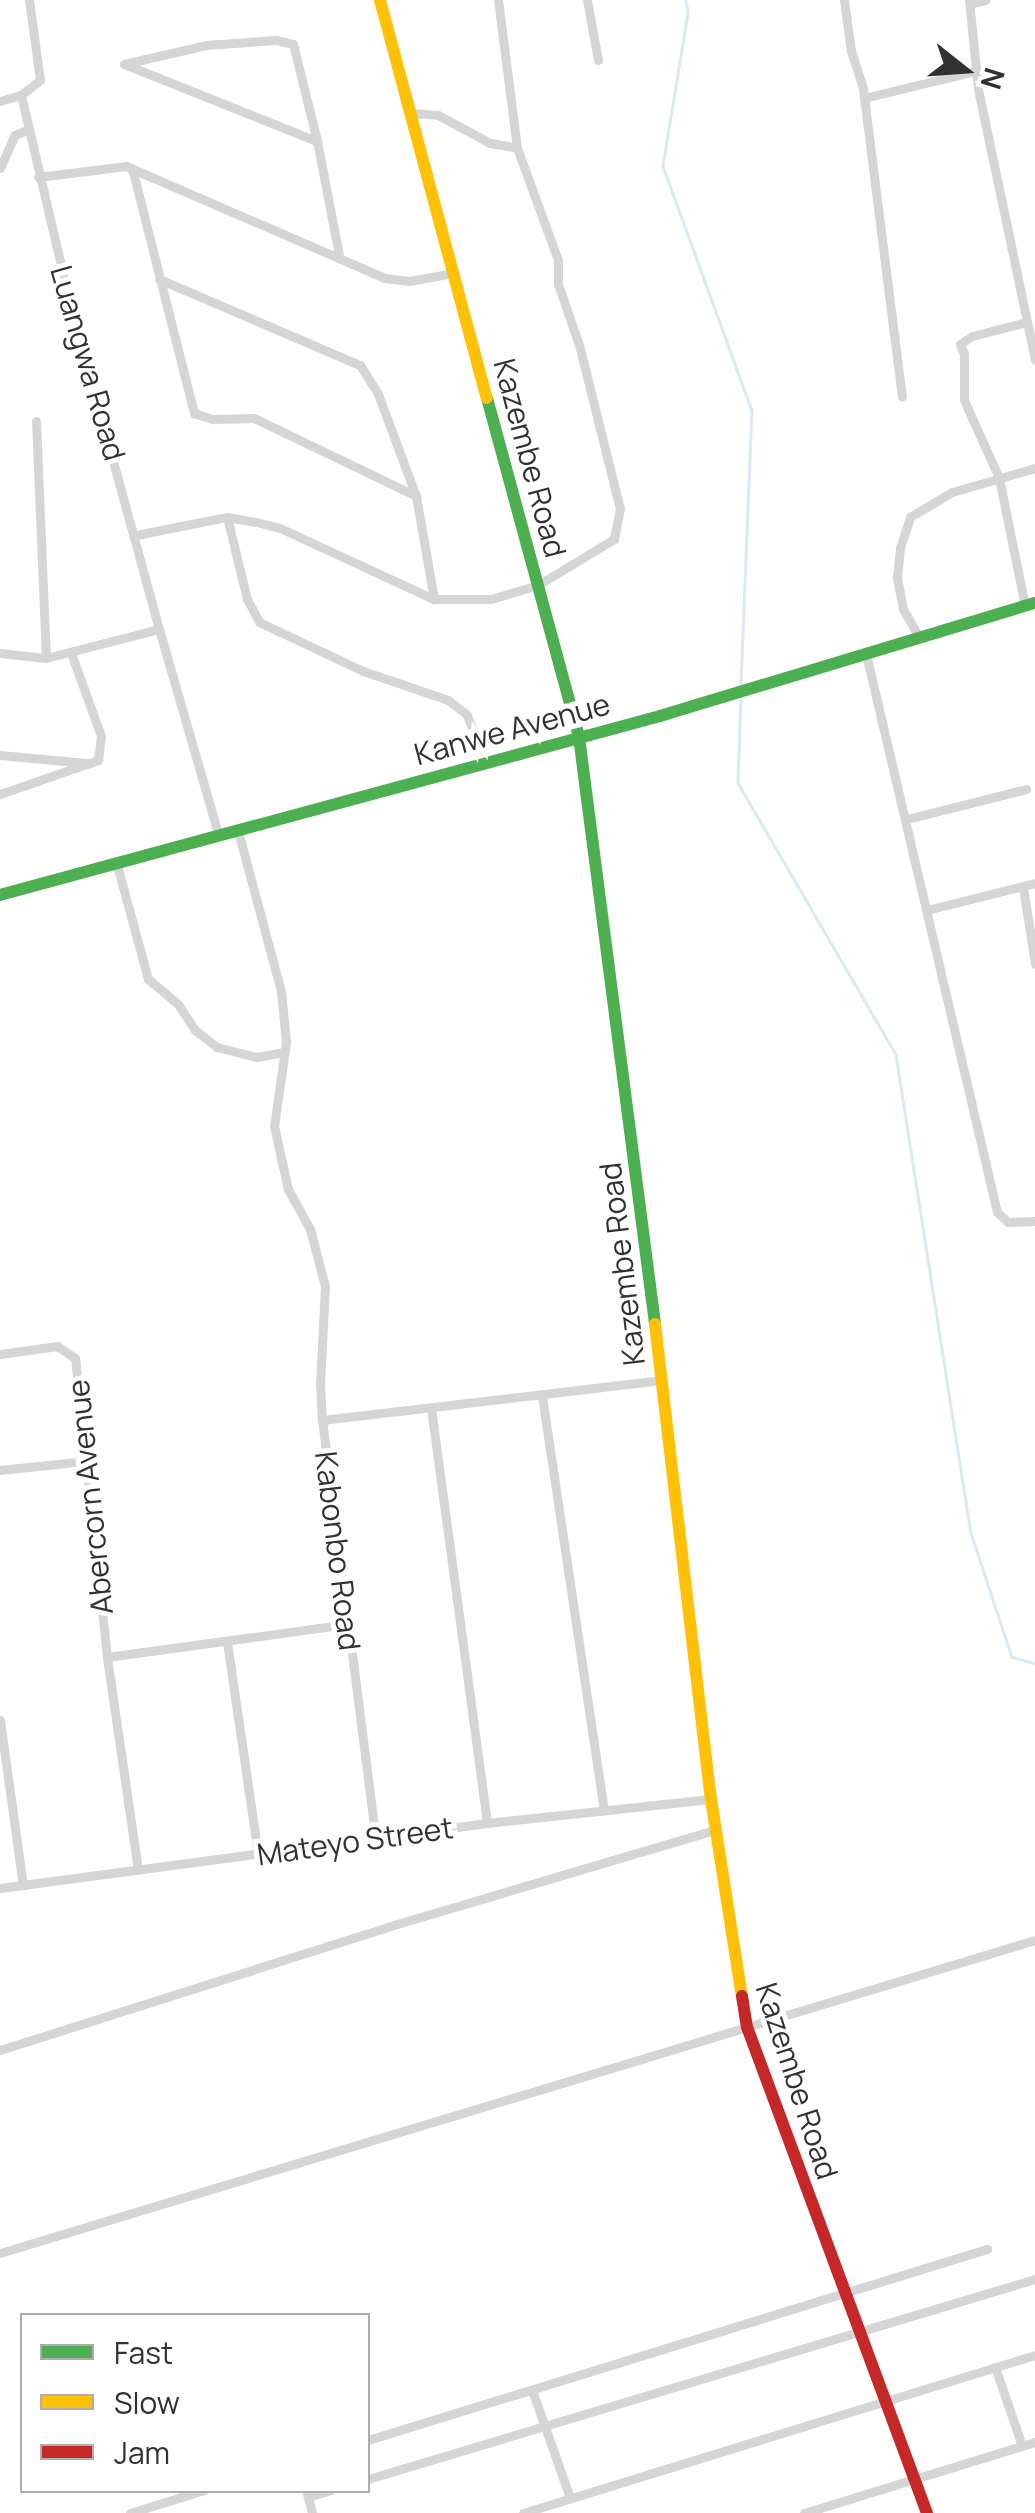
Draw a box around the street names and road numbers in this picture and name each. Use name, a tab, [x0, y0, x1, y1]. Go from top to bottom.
street label: Luangwa Road	[43, 261, 133, 465]
street label: Kazembe Road	[486, 355, 574, 561]
street label: Kanwe Avenue	[410, 686, 614, 772]
street label: Kazembe Road	[592, 1161, 652, 1367]
street label: Abercorn Avenue	[60, 1378, 120, 1616]
street label: Kabonbo Road	[308, 1449, 368, 1653]
street label: Mateyo Street	[255, 1809, 455, 1873]
street label: Kazembe Road	[748, 1978, 846, 2184]

